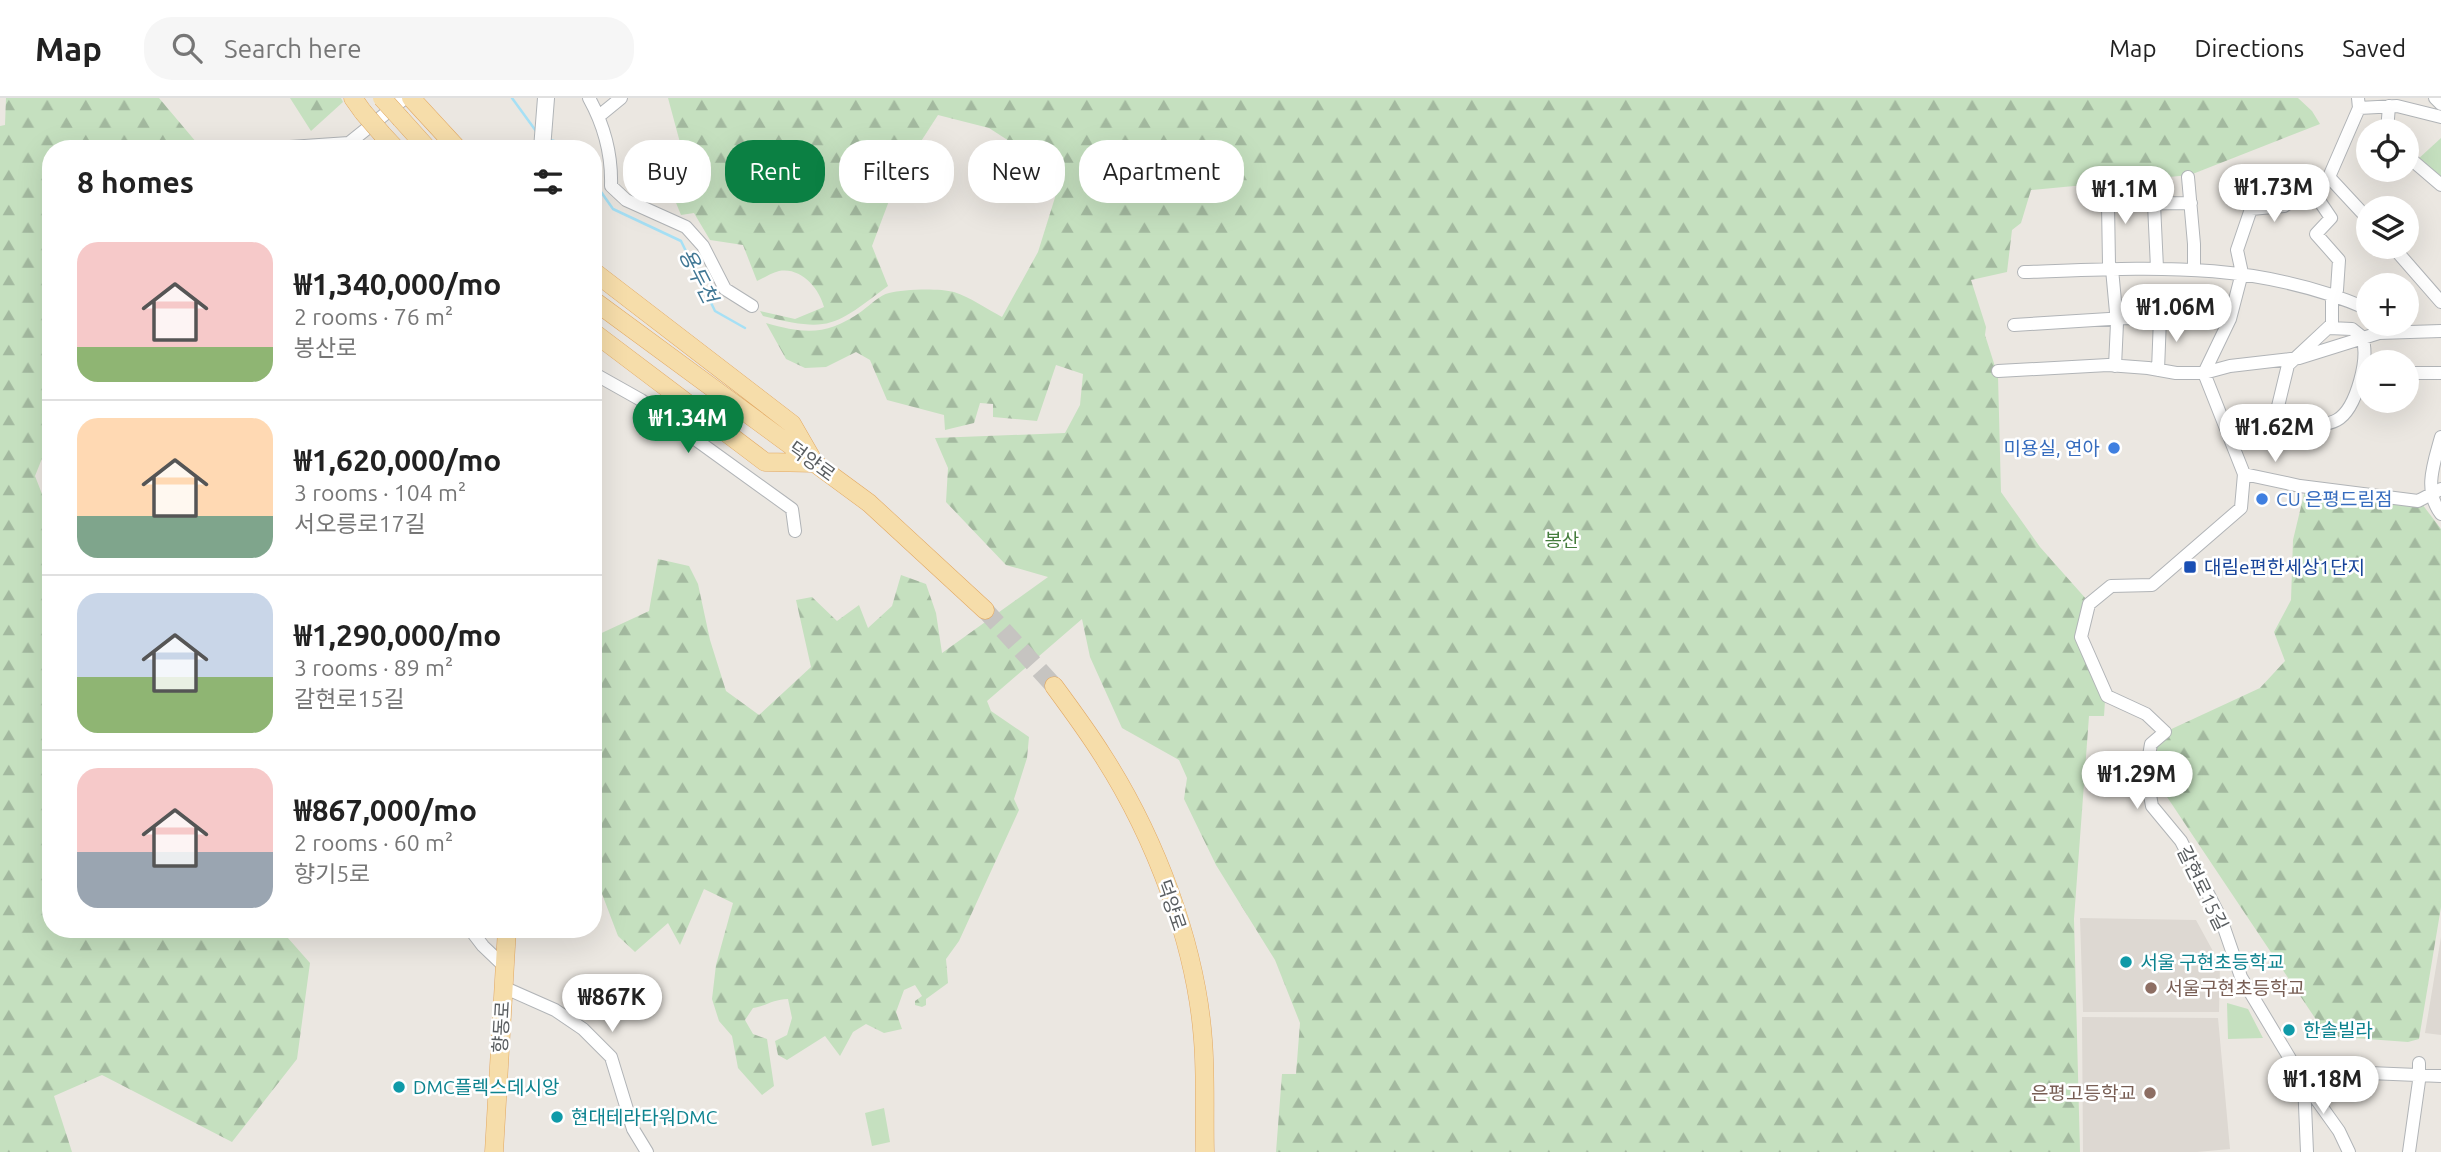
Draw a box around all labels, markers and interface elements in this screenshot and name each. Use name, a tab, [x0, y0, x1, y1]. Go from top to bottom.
search box	[144, 17, 634, 80]
icon: search	[168, 29, 206, 67]
text: Map	[35, 30, 102, 67]
text: Search here	[224, 34, 362, 63]
text: Map	[2109, 35, 2156, 62]
text: Directions	[2194, 35, 2304, 62]
text: Saved	[2342, 35, 2406, 62]
map controls	[2356, 119, 2419, 413]
button: locate	[2356, 119, 2419, 182]
chip: Buy	[623, 140, 711, 203]
chip: Rent	[725, 140, 825, 203]
chip: Filters	[839, 140, 954, 203]
chip: New	[968, 140, 1065, 203]
chip: Apartment	[1079, 140, 1244, 203]
icon: filters	[529, 163, 567, 201]
pin: ₩1.73M	[2217, 164, 2331, 224]
text: 8 homes	[77, 165, 194, 199]
pin: ₩1.1M	[2076, 166, 2174, 226]
text: ₩1.73M	[2235, 174, 2313, 199]
text: ₩1.1M	[2092, 176, 2158, 201]
button: layers	[2356, 196, 2419, 259]
water label: 용두천	[675, 244, 724, 309]
text: ₩1,340,000/mo	[294, 267, 501, 301]
icon: home	[133, 270, 217, 354]
button: +	[2356, 273, 2419, 336]
pin: ₩1.06M	[2119, 285, 2233, 344]
text: ₩1.06M	[2137, 294, 2215, 319]
text: 2 rooms · 76 m²	[294, 304, 453, 329]
text: 봉산로	[294, 335, 357, 360]
button: −	[2356, 350, 2419, 413]
pin: ₩1.34M	[631, 396, 745, 455]
pin: ₩1.62M	[2218, 404, 2332, 464]
text: ₩1.34M	[649, 405, 727, 430]
text: ₩1.62M	[2236, 414, 2314, 439]
street label: 덕양로	[784, 437, 840, 485]
place label: 미용실, 연아	[2004, 437, 2100, 459]
marker: 미용실, 연아	[2106, 440, 2122, 456]
text: ₩1,620,000/mo	[294, 443, 501, 477]
icon: home	[133, 446, 217, 530]
text: 3 rooms · 104 m²	[294, 480, 466, 505]
place label: CU 은평드림점	[2276, 488, 2392, 510]
marker: CU 은평드림점	[2254, 491, 2270, 507]
text: 서오릉로17길	[294, 511, 426, 536]
park label: 봉산	[1545, 529, 1579, 551]
place label: 대림e편한세상1단지	[2204, 556, 2365, 578]
marker: 대림e편한세상1단지	[2182, 559, 2198, 575]
text: ₩1,290,000/mo	[294, 618, 501, 652]
icon: home	[133, 621, 217, 705]
text: 3 rooms · 89 m²	[294, 655, 453, 680]
text: 갈현로15길	[294, 686, 405, 711]
pin: ₩1.29M	[2080, 752, 2194, 811]
text: ₩1.29M	[2098, 761, 2176, 786]
text: ₩867,000/mo	[294, 793, 477, 827]
icon: home	[133, 796, 217, 880]
text: 2 rooms · 60 m²	[294, 830, 453, 855]
street label: 갈현로15길	[2173, 842, 2233, 934]
text: 향기5로	[294, 861, 370, 886]
street label: 덕양로	[1153, 877, 1191, 933]
place label: 서울 구현초등학교	[2140, 951, 2284, 973]
marker: 서울 구현초등학교	[2118, 954, 2134, 970]
pin: ₩867K	[563, 974, 661, 1034]
place label: 서울구현초등학교	[2165, 977, 2305, 999]
marker: 서울구현초등학교	[2143, 980, 2159, 996]
text: ₩867K	[578, 984, 646, 1009]
street label: 향동로	[489, 1000, 513, 1054]
place label: 한솔빌라	[2303, 1019, 2373, 1041]
marker: 한솔빌라	[2281, 1022, 2297, 1038]
pin: ₩1.18M	[2266, 1056, 2380, 1116]
text: ₩1.18M	[2284, 1066, 2362, 1091]
place label: DMC플렉스데시앙	[413, 1076, 559, 1098]
marker: DMC플렉스데시앙	[391, 1079, 407, 1095]
place label: 은평고등학교	[2031, 1082, 2136, 1104]
marker: 은평고등학교	[2142, 1085, 2158, 1101]
place label: 현대테라타워DMC	[571, 1106, 718, 1128]
marker: 현대테라타워DMC	[549, 1109, 565, 1125]

